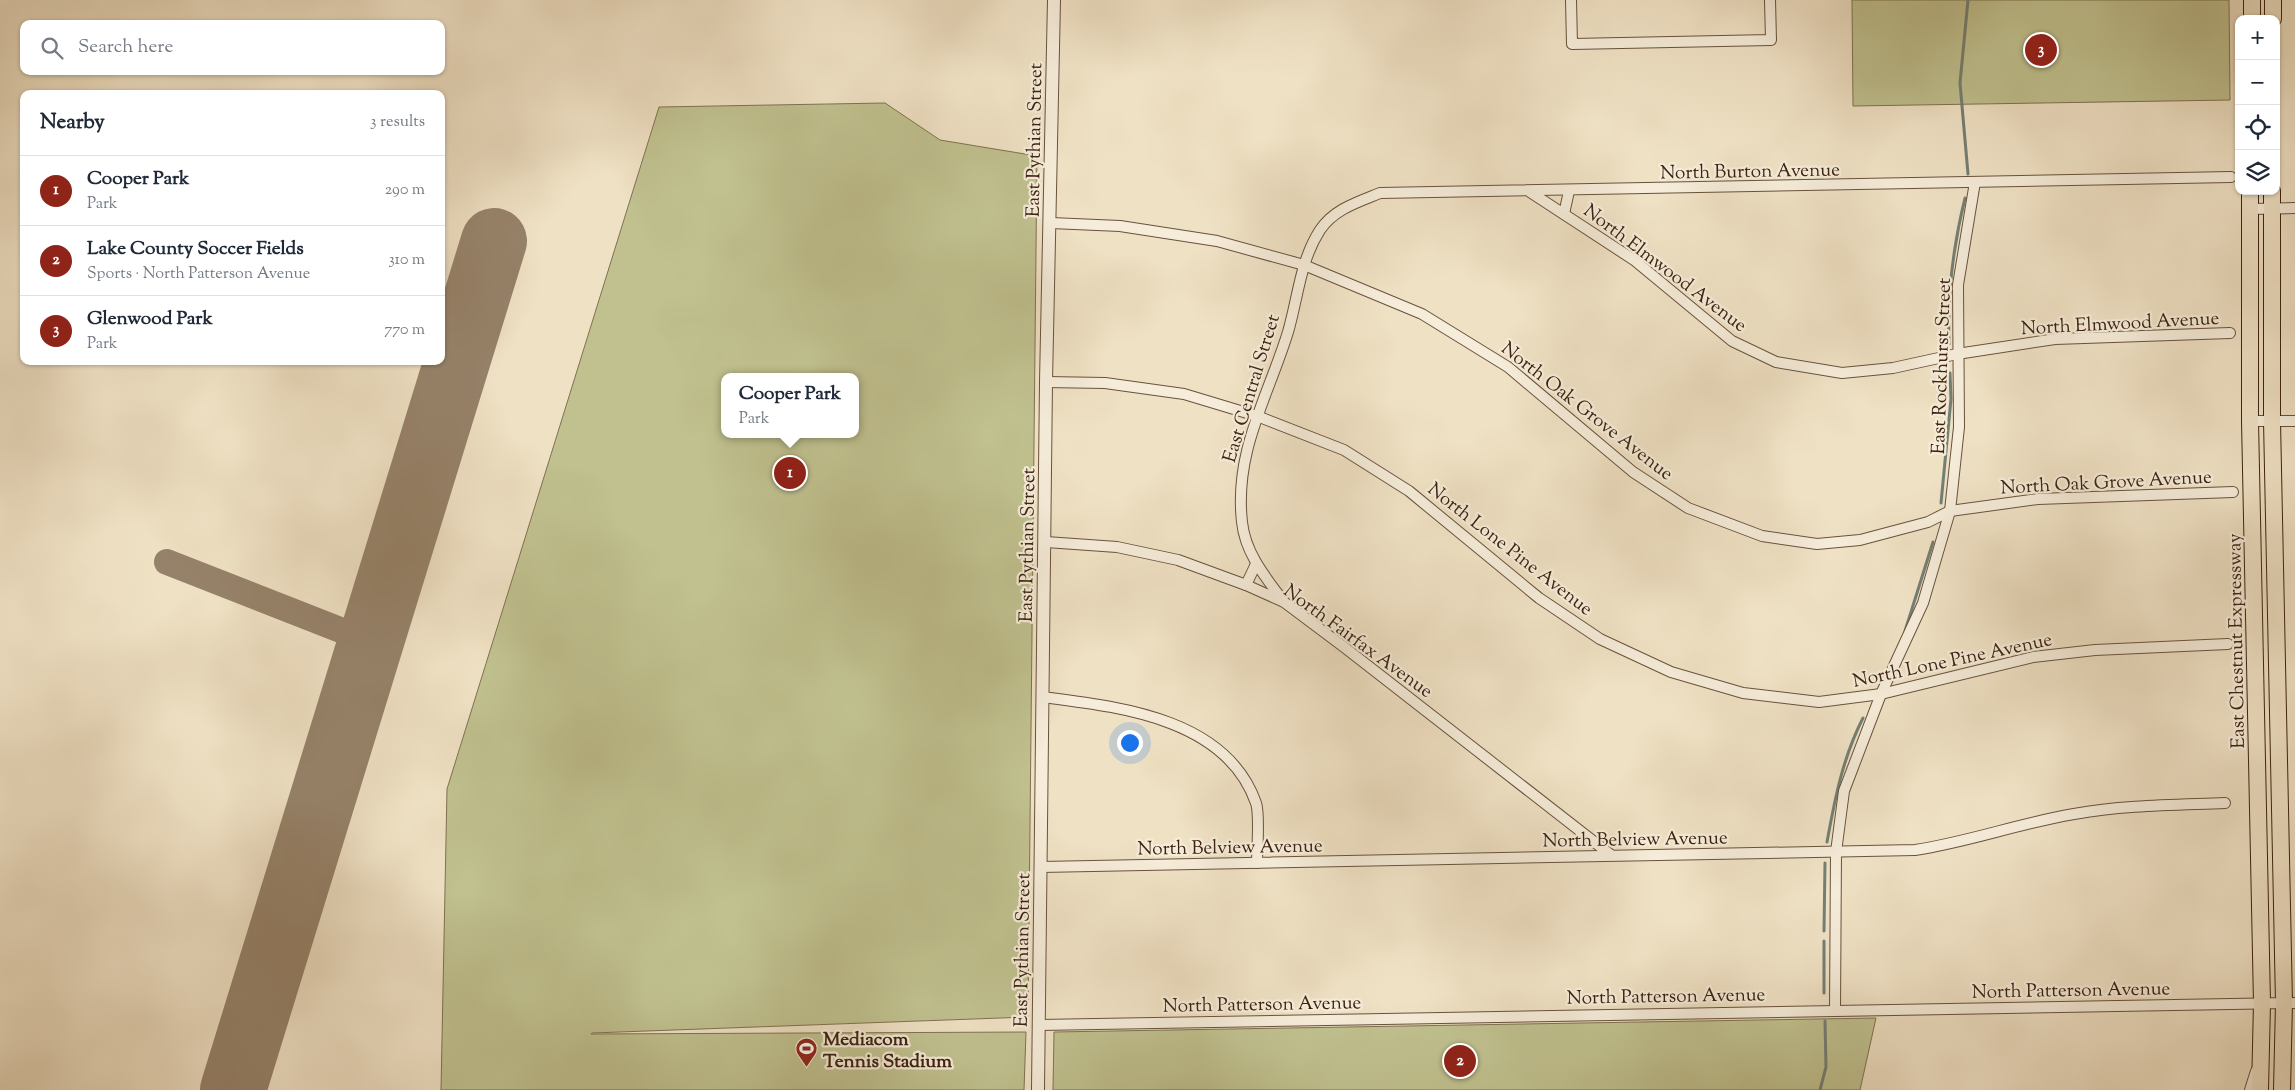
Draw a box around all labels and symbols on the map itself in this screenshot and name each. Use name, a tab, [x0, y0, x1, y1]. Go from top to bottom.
pin: 3	[2025, 31, 2057, 69]
street label: East Pythian Street	[1021, 62, 1050, 217]
street label: North Burton Avenue	[1660, 157, 1840, 188]
street label: North Elmwood Avenue	[1577, 198, 1752, 340]
street label: East Rockhurst Street	[1926, 277, 1959, 455]
street label: North Elmwood Avenue	[2020, 306, 2220, 343]
street label: East Central Street	[1217, 311, 1288, 466]
street label: North Oak Grove Avenue	[1495, 336, 1678, 488]
pin: 1	[774, 454, 806, 492]
street label: North Oak Grove Avenue	[2000, 464, 2213, 503]
street label: East Pythian Street	[1014, 467, 1043, 622]
street label: North Lone Pine Avenue	[1421, 477, 1598, 623]
street label: East Chestnut Expressway	[2222, 533, 2253, 749]
street label: North Fairfax Avenue	[1277, 579, 1438, 706]
street label: North Lone Pine Avenue	[1850, 627, 2055, 696]
your location	[1117, 730, 1143, 756]
street label: North Belview Avenue	[1542, 825, 1728, 856]
street label: North Belview Avenue	[1137, 833, 1323, 864]
street label: East Pythian Street	[1009, 872, 1038, 1027]
street label: North Patterson Avenue	[1971, 976, 2171, 1007]
street label: North Patterson Avenue	[1566, 982, 1766, 1013]
street label: North Patterson Avenue	[1162, 990, 1362, 1021]
place label: Mediacom Tennis Stadium	[823, 1027, 952, 1076]
sports icon: Mediacom Tennis Stadium	[795, 1037, 819, 1068]
pin: 2	[1444, 1042, 1476, 1080]

